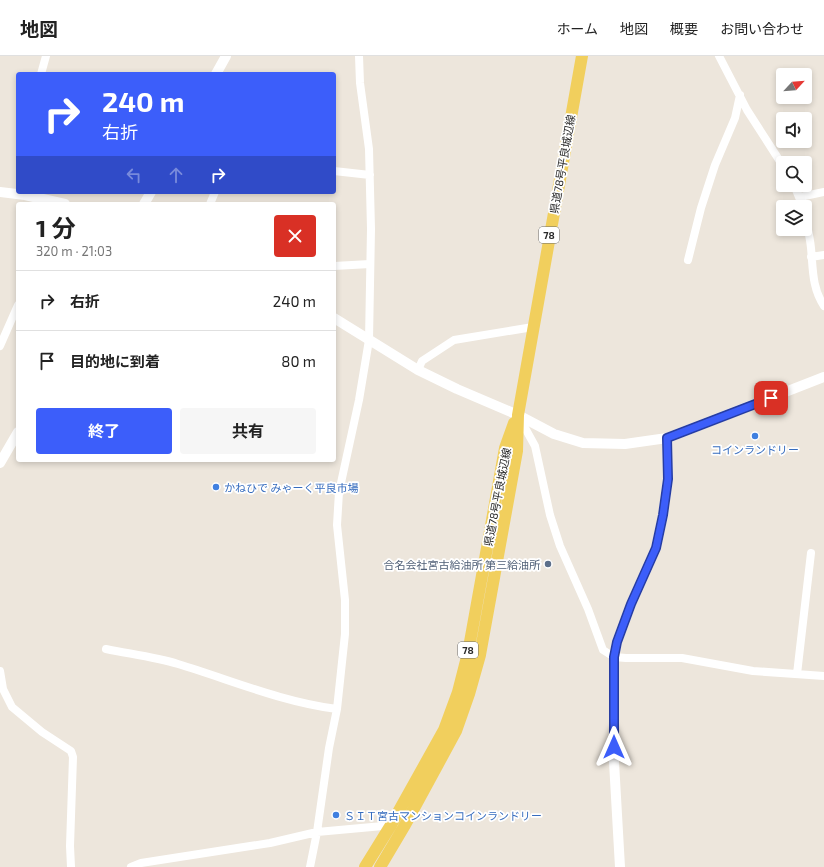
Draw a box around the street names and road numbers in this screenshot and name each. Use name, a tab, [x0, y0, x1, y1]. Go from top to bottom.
street label: 県道78号平良城辺線	[547, 113, 577, 215]
road number: 78	[539, 227, 559, 243]
street label: 県道78号平良城辺線	[481, 447, 513, 547]
road number: 78	[458, 642, 478, 658]

